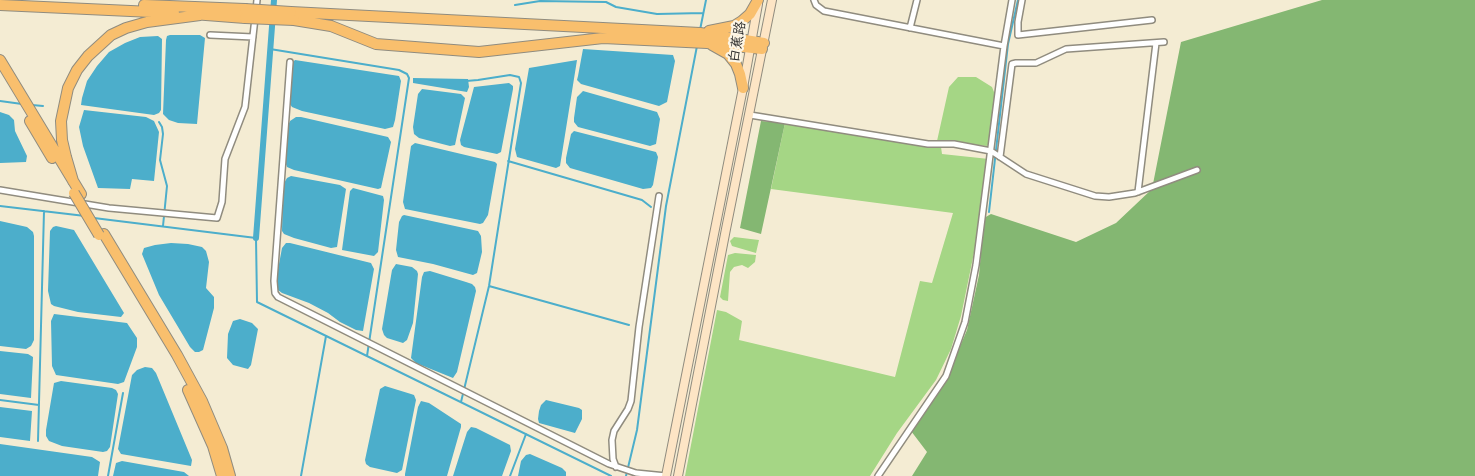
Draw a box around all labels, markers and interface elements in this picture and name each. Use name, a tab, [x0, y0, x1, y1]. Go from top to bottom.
street label: 白蕉路	[726, 20, 750, 64]

